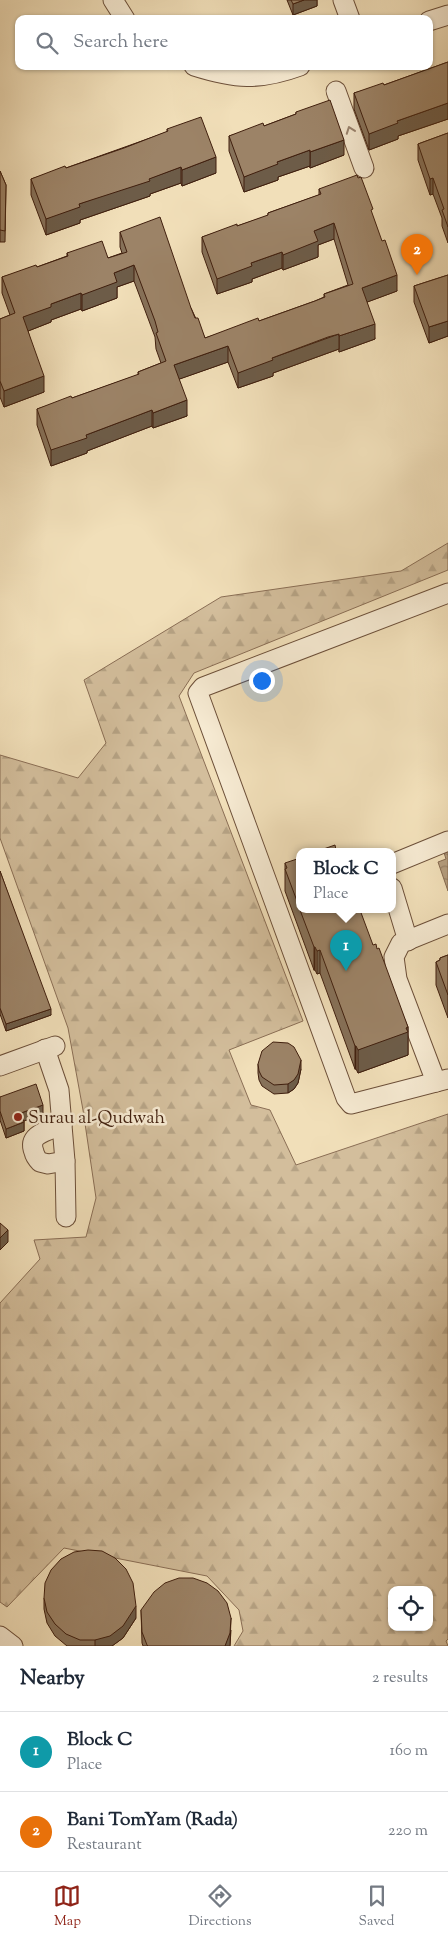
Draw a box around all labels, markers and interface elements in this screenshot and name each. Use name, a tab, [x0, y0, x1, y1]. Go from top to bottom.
search box	[15, 15, 433, 70]
icon: search	[33, 29, 61, 57]
text: Search here	[73, 29, 168, 56]
one-way arrow	[346, 126, 356, 134]
pin: 2	[401, 234, 433, 275]
your location	[249, 668, 275, 694]
popup	[296, 848, 396, 913]
text: Block C	[313, 856, 379, 883]
text: Place	[313, 883, 349, 906]
pin: 1	[330, 930, 362, 971]
place label: Surau al-Qudwah	[28, 1106, 166, 1132]
marker: Surau al-Qudwah	[12, 1111, 24, 1123]
map controls	[388, 1586, 433, 1631]
button: locate	[388, 1586, 433, 1631]
text: Nearby	[20, 1664, 85, 1694]
text: 2 results	[372, 1667, 428, 1690]
text: Block C	[67, 1727, 133, 1754]
text: 1	[33, 1740, 39, 1763]
text: 160 m	[390, 1740, 428, 1763]
text: Place	[67, 1754, 102, 1777]
text: Bani TomYam (Rada)	[67, 1807, 238, 1834]
text: 2	[32, 1820, 40, 1843]
text: 220 m	[388, 1820, 428, 1843]
text: Restaurant	[67, 1834, 142, 1857]
tab: Map	[53, 1882, 81, 1932]
tab: Directions	[188, 1882, 252, 1932]
tab: Saved	[359, 1882, 394, 1932]

